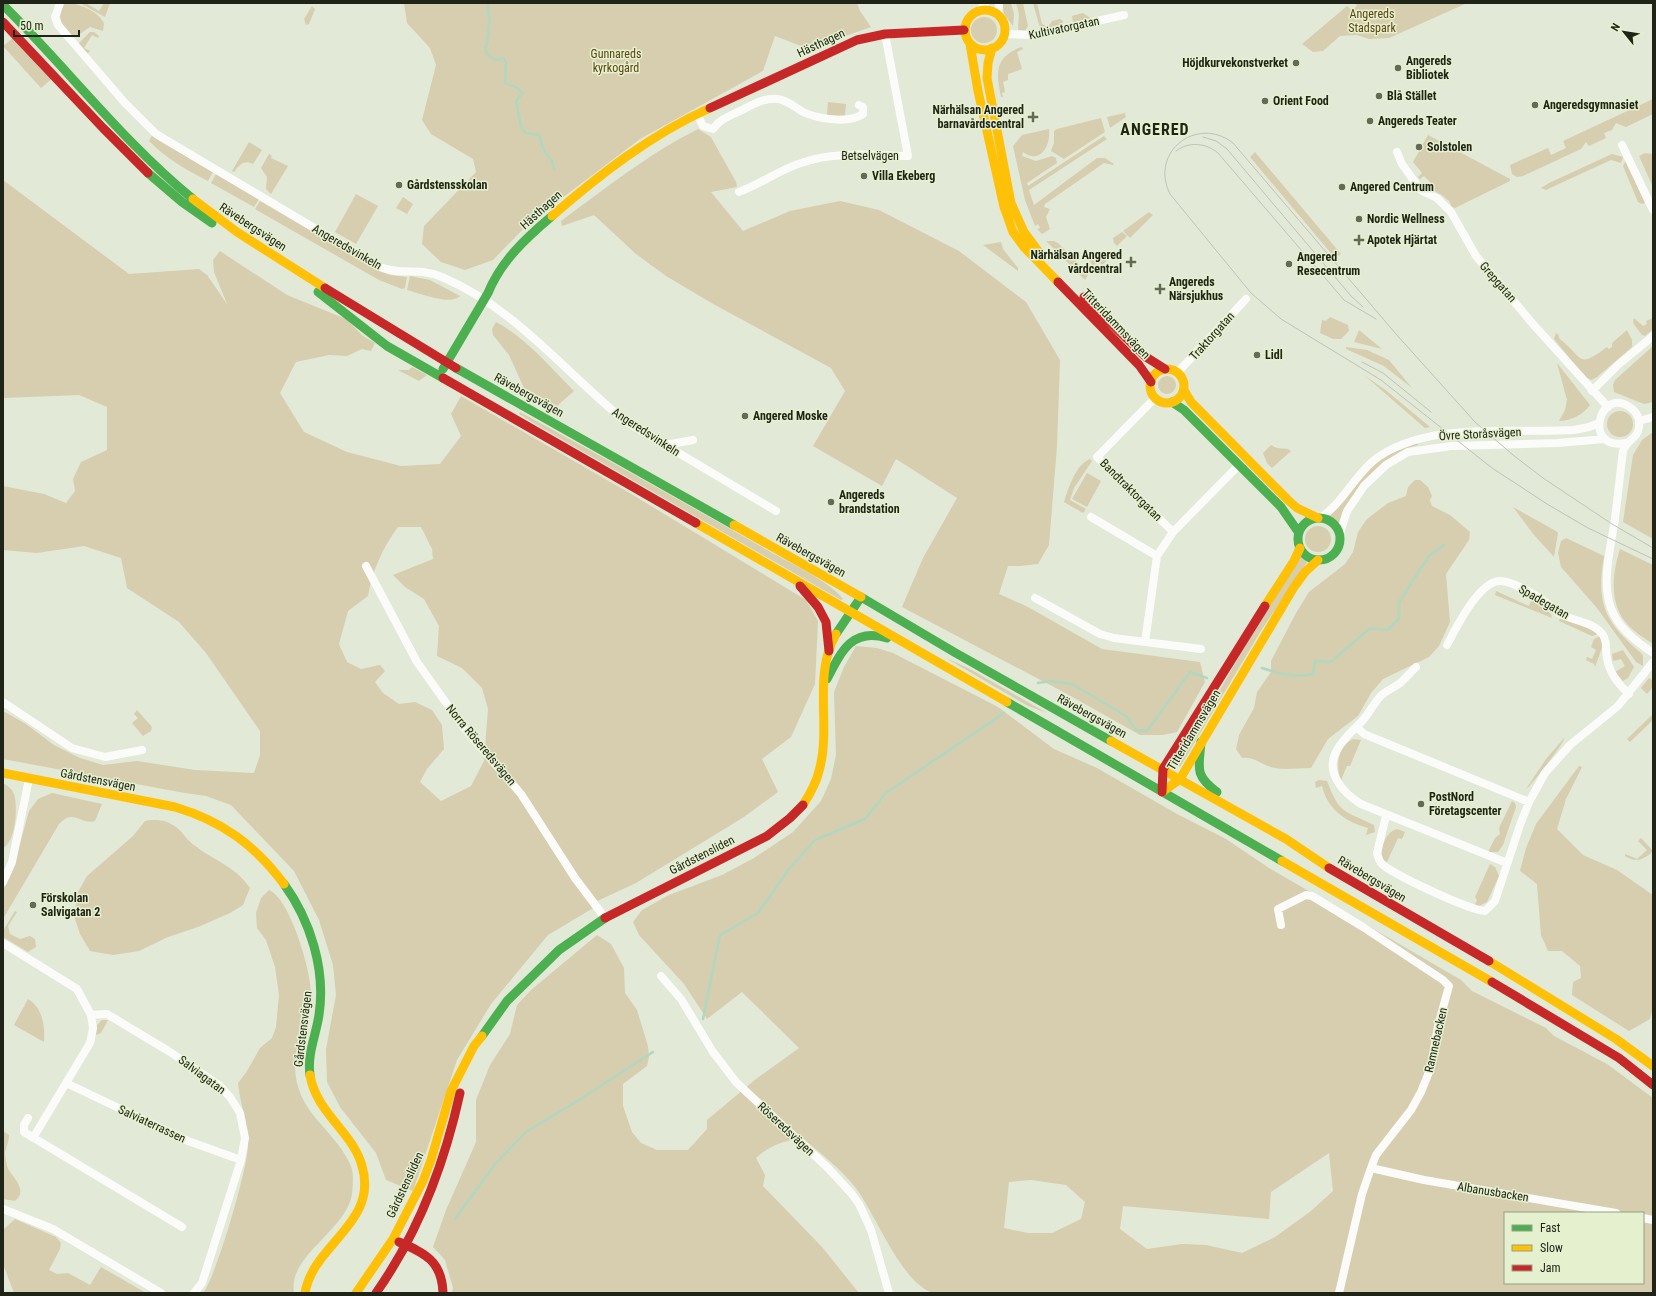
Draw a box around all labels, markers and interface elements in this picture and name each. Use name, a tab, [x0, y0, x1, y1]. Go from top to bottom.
park label: Angereds Stadspark	[1348, 7, 1396, 35]
scale bar	[14, 12, 79, 38]
north arrow	[1604, 12, 1644, 52]
street label: Kultivatorgatan	[1027, 14, 1101, 42]
text: 50 m	[20, 19, 44, 33]
text: N	[1608, 21, 1623, 33]
street label: Hästhagen	[795, 26, 847, 60]
park label: Gunnareds kyrkogård	[591, 47, 641, 75]
place label: Angereds Bibliotek	[1406, 54, 1452, 82]
place label: Höjdkurvekonstverket	[1182, 56, 1288, 70]
marker: Höjdkurvekonstverket	[1291, 58, 1301, 68]
marker: Angereds Bibliotek	[1393, 63, 1403, 73]
place label: Blå Stället	[1387, 89, 1437, 103]
marker: Blå Stället	[1374, 91, 1384, 101]
place label: Orient Food	[1273, 94, 1329, 108]
marker: Orient Food	[1260, 96, 1270, 106]
place label: Angeredsgymnasiet	[1543, 98, 1639, 112]
marker: Angeredsgymnasiet	[1530, 100, 1540, 110]
place label: Närhälsan Angered barnavårdscentral	[933, 103, 1024, 131]
marker: Närhälsan Angered barnavårdscentral	[1027, 111, 1039, 123]
place label: Angereds Teater	[1378, 114, 1457, 128]
marker: Angereds Teater	[1365, 116, 1375, 126]
district label: ANGERED	[1120, 120, 1190, 139]
place label: Solstolen	[1427, 140, 1472, 154]
marker: Solstolen	[1414, 142, 1424, 152]
street label: Betselvägen	[841, 149, 899, 163]
place label: Villa Ekeberg	[872, 169, 935, 183]
marker: Villa Ekeberg	[859, 171, 869, 181]
place label: Gårdstensskolan	[407, 178, 488, 192]
marker: Gårdstensskolan	[394, 180, 404, 190]
place label: Angered Centrum	[1350, 180, 1434, 194]
marker: Angered Centrum	[1337, 182, 1347, 192]
street label: Hästhagen	[517, 188, 565, 232]
street label: Rävebergsvägen	[217, 200, 289, 254]
place label: Nordic Wellness	[1367, 212, 1445, 226]
marker: Nordic Wellness	[1354, 214, 1364, 224]
street label: Angeredsvinkeln	[310, 221, 384, 273]
place label: Apotek Hjärtat	[1367, 233, 1437, 247]
marker: Apotek Hjärtat	[1354, 235, 1364, 245]
place label: Närhälsan Angered vårdcentral	[1031, 248, 1122, 276]
place label: Angered Resecentrum	[1297, 250, 1360, 278]
marker: Närhälsan Angered vårdcentral	[1125, 256, 1137, 268]
marker: Angered Resecentrum	[1284, 259, 1294, 269]
street label: Grepgatan	[1477, 259, 1519, 305]
place label: Angereds Närsjukhus	[1169, 275, 1224, 303]
marker: Angereds Närsjukhus	[1154, 283, 1166, 295]
street label: Titteridammsvägen	[1079, 286, 1153, 362]
street label: Traktorgatan	[1187, 309, 1237, 363]
place label: Lidl	[1265, 348, 1283, 362]
marker: Lidl	[1252, 350, 1262, 360]
street label: Rävebergsvägen	[492, 370, 566, 420]
street label: Angeredsvinkeln	[609, 405, 683, 459]
place label: Angered Moske	[753, 409, 828, 423]
marker: Angered Moske	[740, 411, 750, 421]
street label: Övre Storåsvägen	[1438, 424, 1522, 443]
street label: Bandtraktorgatan	[1097, 456, 1165, 524]
place label: Angereds brandstation	[839, 488, 900, 516]
marker: Angereds brandstation	[826, 497, 836, 507]
street label: Rävebergsvägen	[774, 530, 848, 580]
street label: Spadegatan	[1516, 582, 1572, 622]
street label: Titteridammsvägen	[1164, 687, 1224, 773]
street label: Rävebergsvägen	[1055, 691, 1129, 741]
street label: Norra Röseredsvägen	[443, 702, 519, 788]
street label: Gårdstensvägen	[59, 766, 137, 794]
place label: PostNord Företagscenter	[1429, 790, 1502, 818]
marker: PostNord Företagscenter	[1416, 799, 1426, 809]
street label: Gårdstensliden	[667, 833, 737, 877]
street label: Rävebergsvägen	[1335, 853, 1409, 905]
place label: Förskolan Salvigatan 2	[41, 891, 100, 919]
marker: Förskolan Salvigatan 2	[28, 900, 38, 910]
street label: Gårdstensvägen	[291, 990, 315, 1068]
street label: Ramnebacken	[1422, 1006, 1450, 1074]
street label: Salviagatan	[176, 1053, 228, 1097]
street label: Röseredsvägen	[755, 1099, 817, 1159]
street label: Salviaterrassen	[116, 1102, 188, 1146]
street label: Gårdstensliden	[384, 1150, 426, 1220]
street label: Albanusbacken	[1456, 1179, 1530, 1205]
legend	[1504, 1212, 1644, 1284]
text: Fast	[1540, 1221, 1561, 1235]
text: Slow	[1540, 1241, 1563, 1255]
text: Jam	[1540, 1261, 1561, 1275]

